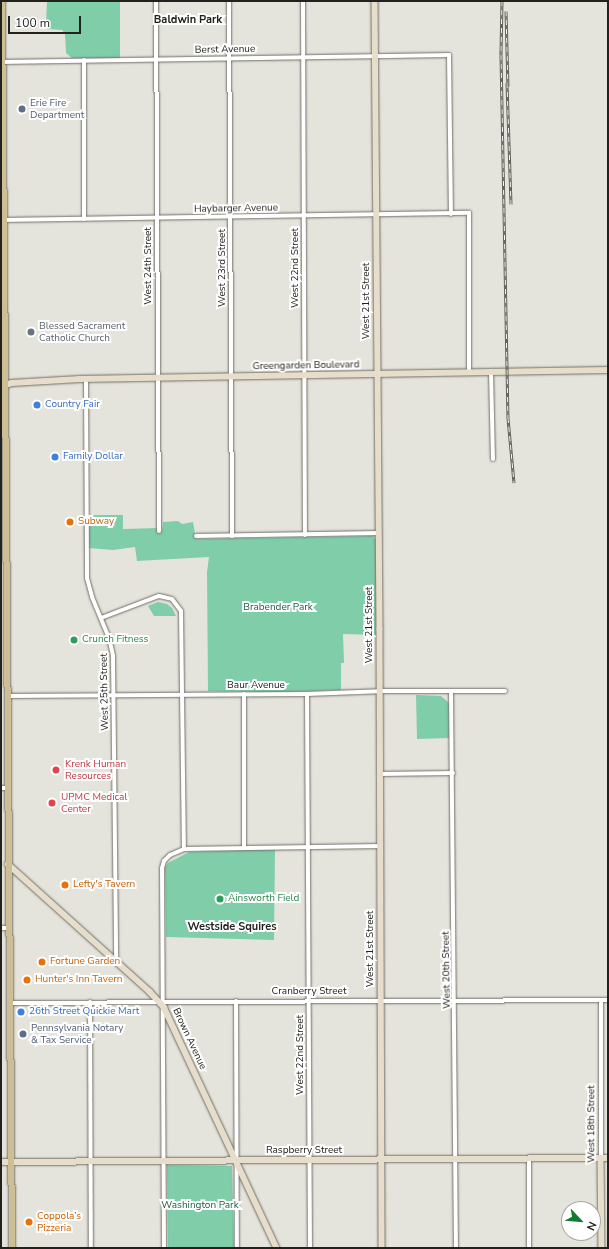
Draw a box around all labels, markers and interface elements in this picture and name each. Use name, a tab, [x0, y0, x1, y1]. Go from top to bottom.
scale bar	[10, 8, 83, 34]
district label: Baldwin Park	[154, 13, 222, 27]
text: 100 m	[15, 15, 50, 31]
street label: Berst Avenue	[195, 43, 255, 57]
place label: Erie Fire Department	[30, 97, 84, 120]
marker: Erie Fire Department	[17, 104, 27, 114]
street label: Haybarger Avenue	[194, 202, 278, 216]
street label: West 24th Street	[143, 227, 155, 305]
street label: West 22nd Street	[290, 228, 302, 308]
street label: West 23rd Street	[217, 229, 229, 307]
street label: West 21st Street	[361, 263, 373, 339]
place label: Blessed Sacrament Catholic Church	[39, 320, 125, 344]
marker: Blessed Sacrament Catholic Church	[26, 327, 36, 337]
street label: Greengarden Boulevard	[252, 359, 360, 373]
place label: Country Fair	[45, 399, 100, 411]
marker: Country Fair	[32, 400, 42, 410]
place label: Family Dollar	[63, 451, 123, 463]
marker: Family Dollar	[50, 452, 60, 462]
place label: Subway	[78, 516, 114, 528]
marker: Subway	[65, 517, 75, 527]
street label: West 21st Street	[364, 587, 376, 663]
park label: Brabender Park	[243, 602, 313, 614]
place label: Crunch Fitness	[82, 634, 148, 646]
marker: Crunch Fitness	[69, 635, 79, 645]
street label: West 25th Street	[98, 653, 112, 731]
street label: Baur Avenue	[227, 680, 285, 692]
place label: Krenk Human Resources	[65, 758, 126, 782]
marker: Krenk Human Resources	[50, 764, 62, 776]
place label: UPMC Medical Center	[61, 791, 127, 814]
marker: UPMC Medical Center	[46, 797, 58, 809]
place label: Lefty's Tavern	[73, 879, 135, 891]
marker: Lefty's Tavern	[60, 880, 70, 890]
place label: Ainsworth Field	[228, 893, 299, 905]
marker: Ainsworth Field	[215, 894, 225, 904]
street label: West 21st Street	[365, 911, 377, 987]
district label: Westside Squires	[187, 920, 277, 934]
street label: West 20th Street	[440, 931, 454, 1009]
place label: Fortune Garden	[50, 956, 120, 968]
marker: Fortune Garden	[37, 957, 47, 967]
place label: Hunter's Inn Tavern	[35, 974, 122, 986]
marker: Hunter's Inn Tavern	[22, 975, 32, 985]
street label: Cranberry Street	[272, 986, 346, 998]
place label: 26th Street Quickie Mart	[29, 1006, 139, 1018]
street label: Brown Avenue	[170, 1006, 208, 1072]
marker: 26th Street Quickie Mart	[16, 1007, 26, 1017]
street label: West 22nd Street	[295, 1015, 307, 1095]
place label: Pennsylvania Notary & Tax Service	[31, 1022, 123, 1046]
marker: Pennsylvania Notary & Tax Service	[18, 1029, 28, 1039]
street label: West 18th Street	[586, 1085, 598, 1163]
street label: Raspberry Street	[266, 1145, 342, 1157]
park label: Washington Park	[161, 1200, 239, 1212]
north arrow	[561, 1201, 601, 1241]
place label: Coppola’s Pizzeria	[37, 1210, 81, 1234]
marker: Coppola’s Pizzeria	[24, 1217, 34, 1227]
text: N	[583, 1219, 600, 1233]

